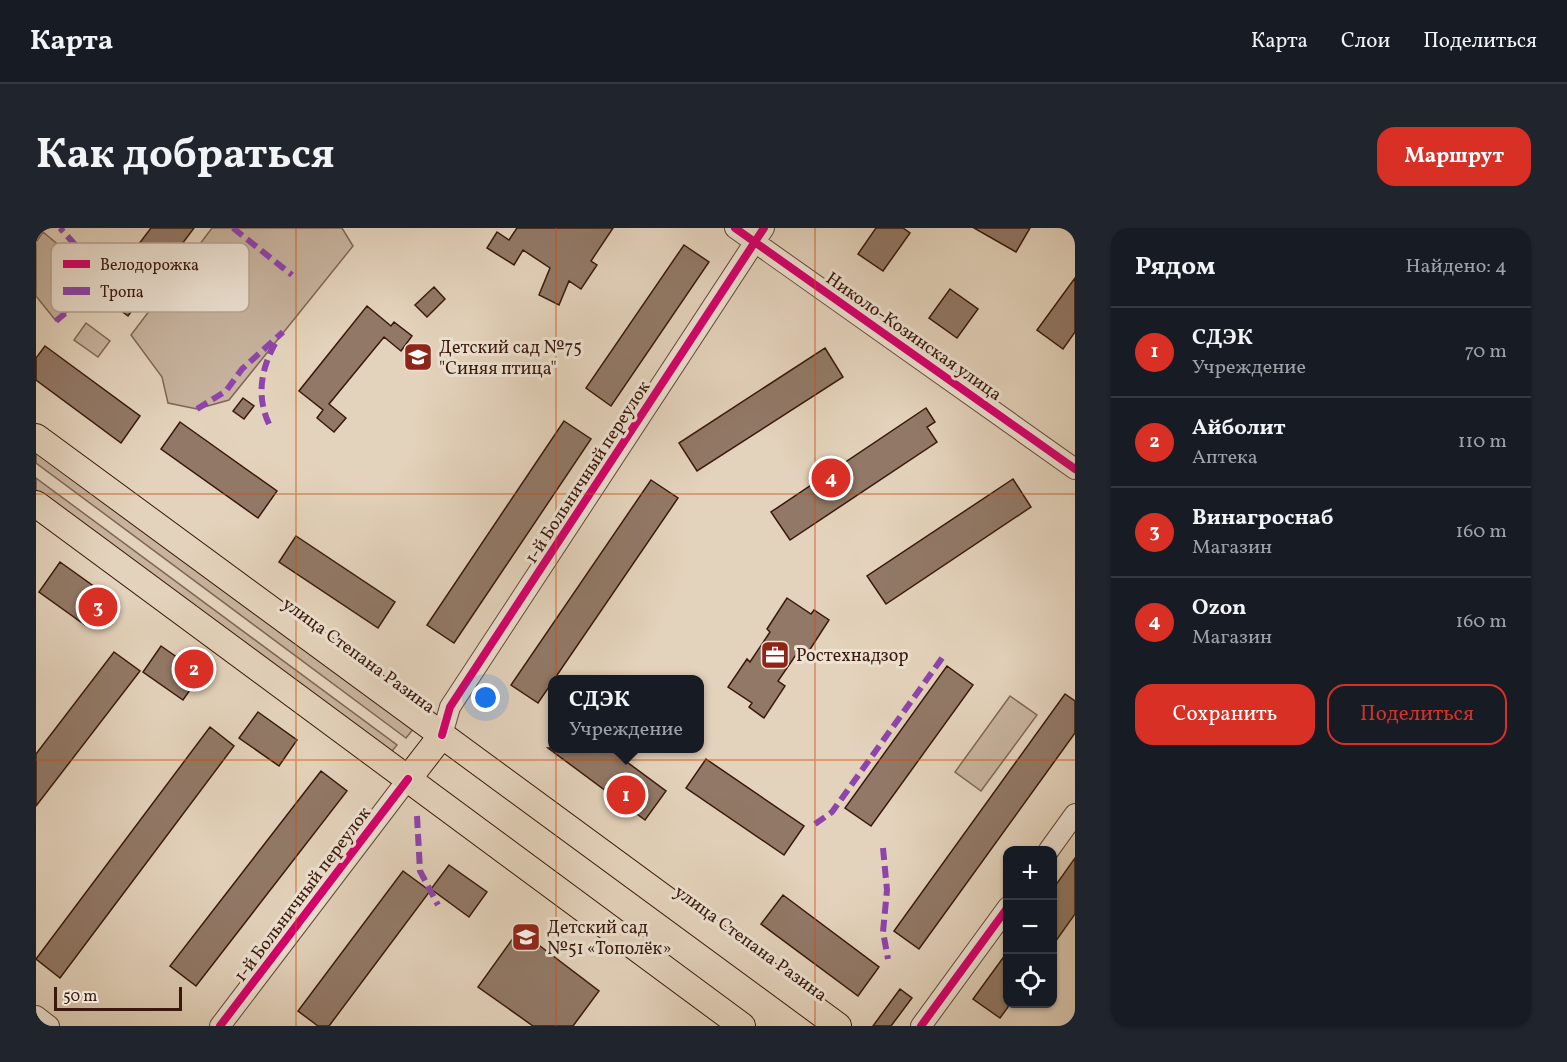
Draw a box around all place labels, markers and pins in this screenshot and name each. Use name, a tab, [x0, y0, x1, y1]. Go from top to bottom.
place label: Детский сад №75 "Синяя птица"	[439, 336, 582, 382]
school or university icon: Детский сад №75 "Синяя птица"	[402, 341, 434, 373]
pin: 4	[812, 456, 850, 500]
pin: 3	[78, 584, 118, 629]
office icon: Ростехнадзор	[759, 639, 791, 671]
place label: Ростехнадзор	[796, 644, 909, 669]
pin: 2	[174, 646, 214, 692]
pin: 1	[606, 772, 646, 818]
place label: Детский сад №51 «Тополёк»	[547, 916, 672, 962]
school or university icon: Детский сад №51 «Тополёк»	[510, 921, 542, 953]

